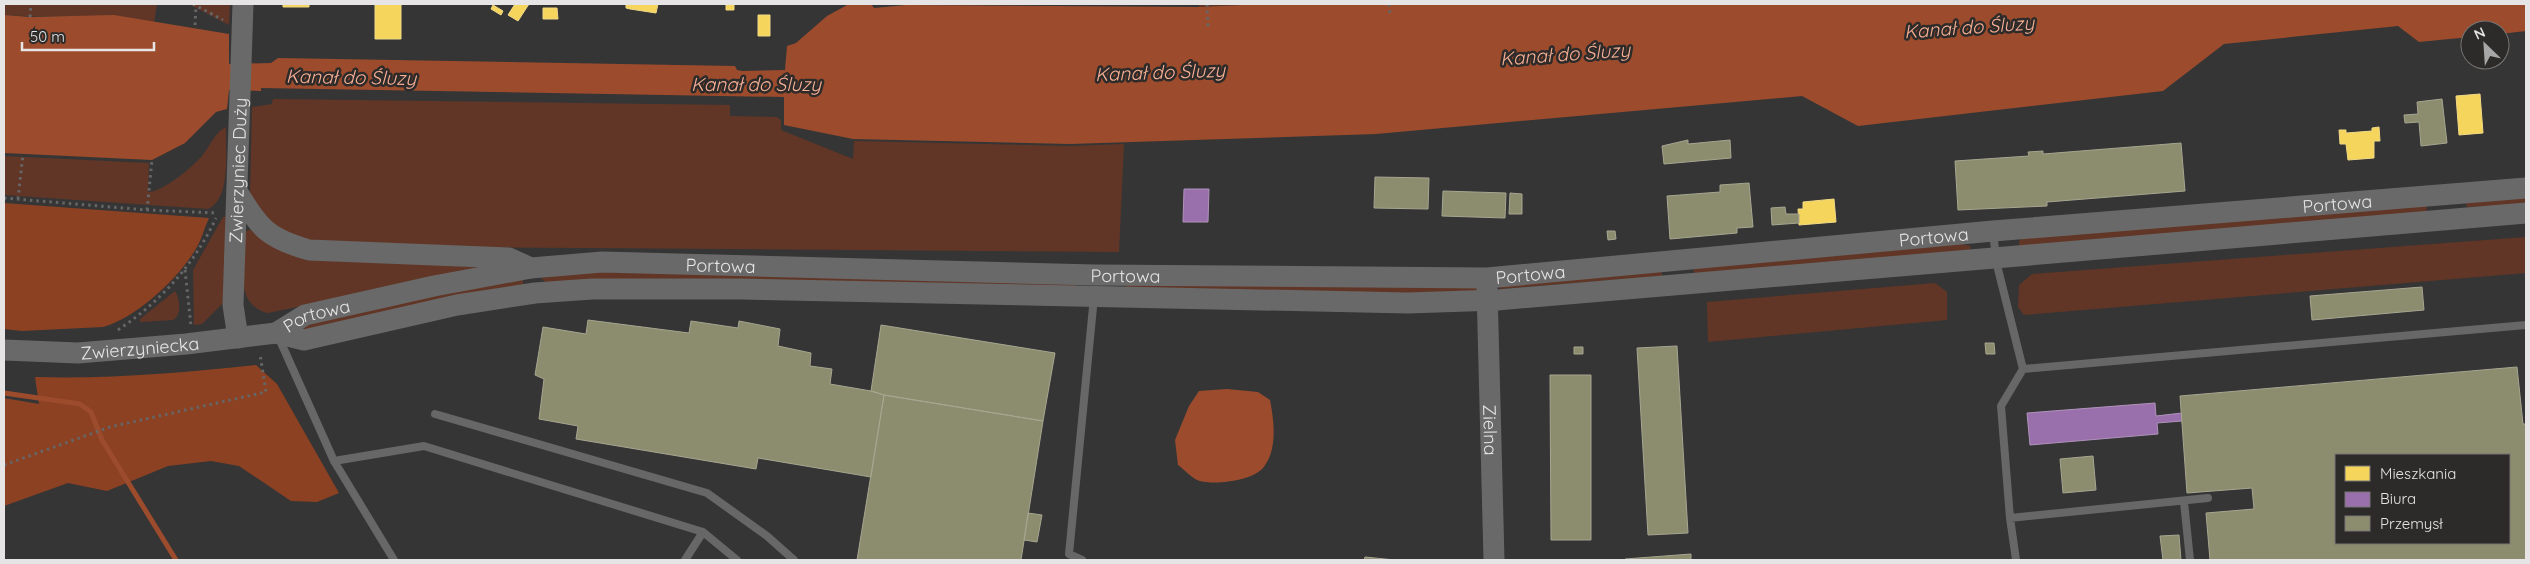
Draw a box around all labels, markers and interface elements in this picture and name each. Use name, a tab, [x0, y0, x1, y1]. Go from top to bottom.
water label: Kanał do Śluzy	[1903, 10, 2036, 44]
scale bar	[22, 20, 155, 52]
north arrow	[2460, 20, 2510, 70]
text: N	[2471, 23, 2488, 44]
text: 50 m	[30, 27, 65, 46]
water label: Kanał do Śluzy	[1499, 37, 1632, 71]
water label: Kanał do Śluzy	[1094, 58, 1227, 86]
water label: Kanał do Śluzy	[286, 64, 418, 90]
water label: Kanał do Śluzy	[691, 72, 822, 96]
street label: Zwierzyniec Duży	[224, 97, 251, 244]
street label: Portowa	[2302, 189, 2373, 217]
street label: Portowa	[1898, 222, 1969, 251]
street label: Portowa	[686, 253, 756, 278]
street label: Portowa	[1495, 259, 1566, 289]
street label: Portowa	[1091, 263, 1161, 287]
street label: Portowa	[279, 294, 352, 337]
street label: Zwierzyniecka	[79, 331, 200, 364]
street label: Zielna	[1478, 404, 1503, 456]
legend	[2335, 454, 2510, 544]
text: Mieszkania	[2380, 464, 2456, 483]
text: Biura	[2380, 489, 2416, 508]
text: Przemysł	[2380, 514, 2443, 533]

